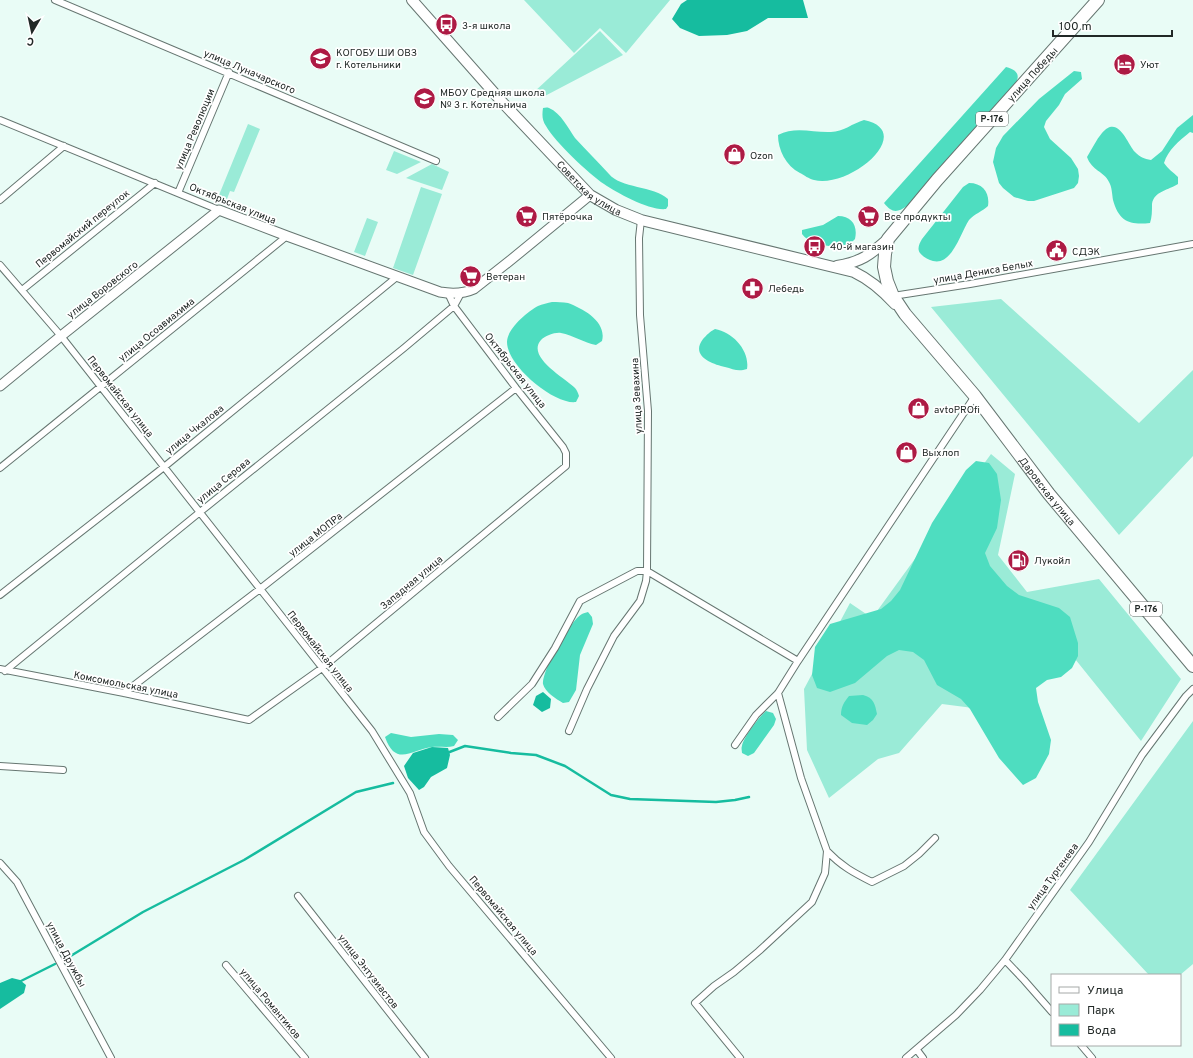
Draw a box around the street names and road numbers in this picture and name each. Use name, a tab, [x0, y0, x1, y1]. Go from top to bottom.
street label: улица Победы	[1005, 45, 1061, 105]
street label: улица Луначарского	[202, 47, 298, 98]
street label: улица Революции	[172, 87, 218, 172]
road number: Р-176	[976, 112, 1008, 126]
street label: Советская улица	[553, 159, 623, 219]
street label: Октябрьская улица	[187, 181, 278, 228]
street label: Первомайский переулок	[33, 187, 133, 271]
street label: улица Дениса Белых	[932, 257, 1034, 288]
street label: улица Воровского	[65, 258, 141, 322]
street label: улица Осоавиахима	[116, 295, 198, 365]
street label: Октябрьская улица	[481, 330, 548, 411]
street label: Первомайская улица	[84, 353, 156, 440]
street label: улица Зевахина	[629, 358, 646, 434]
street label: улица Чкалова	[163, 403, 227, 458]
street label: Даровская улица	[1015, 455, 1078, 529]
street label: улица Серова	[194, 456, 253, 507]
street label: улица МОПРа	[286, 510, 345, 560]
street label: Западная улица	[378, 553, 446, 613]
road number: Р-176	[1130, 602, 1162, 616]
street label: Первомайская улица	[284, 608, 356, 695]
street label: Комсомольская улица	[72, 669, 179, 702]
street label: улица Тургенева	[1025, 841, 1082, 913]
street label: Первомайская улица	[466, 873, 540, 958]
street label: улица Дружбы	[43, 920, 88, 990]
street label: улица Энтузиастов	[335, 932, 401, 1012]
street label: улица Романтиков	[236, 966, 303, 1042]

